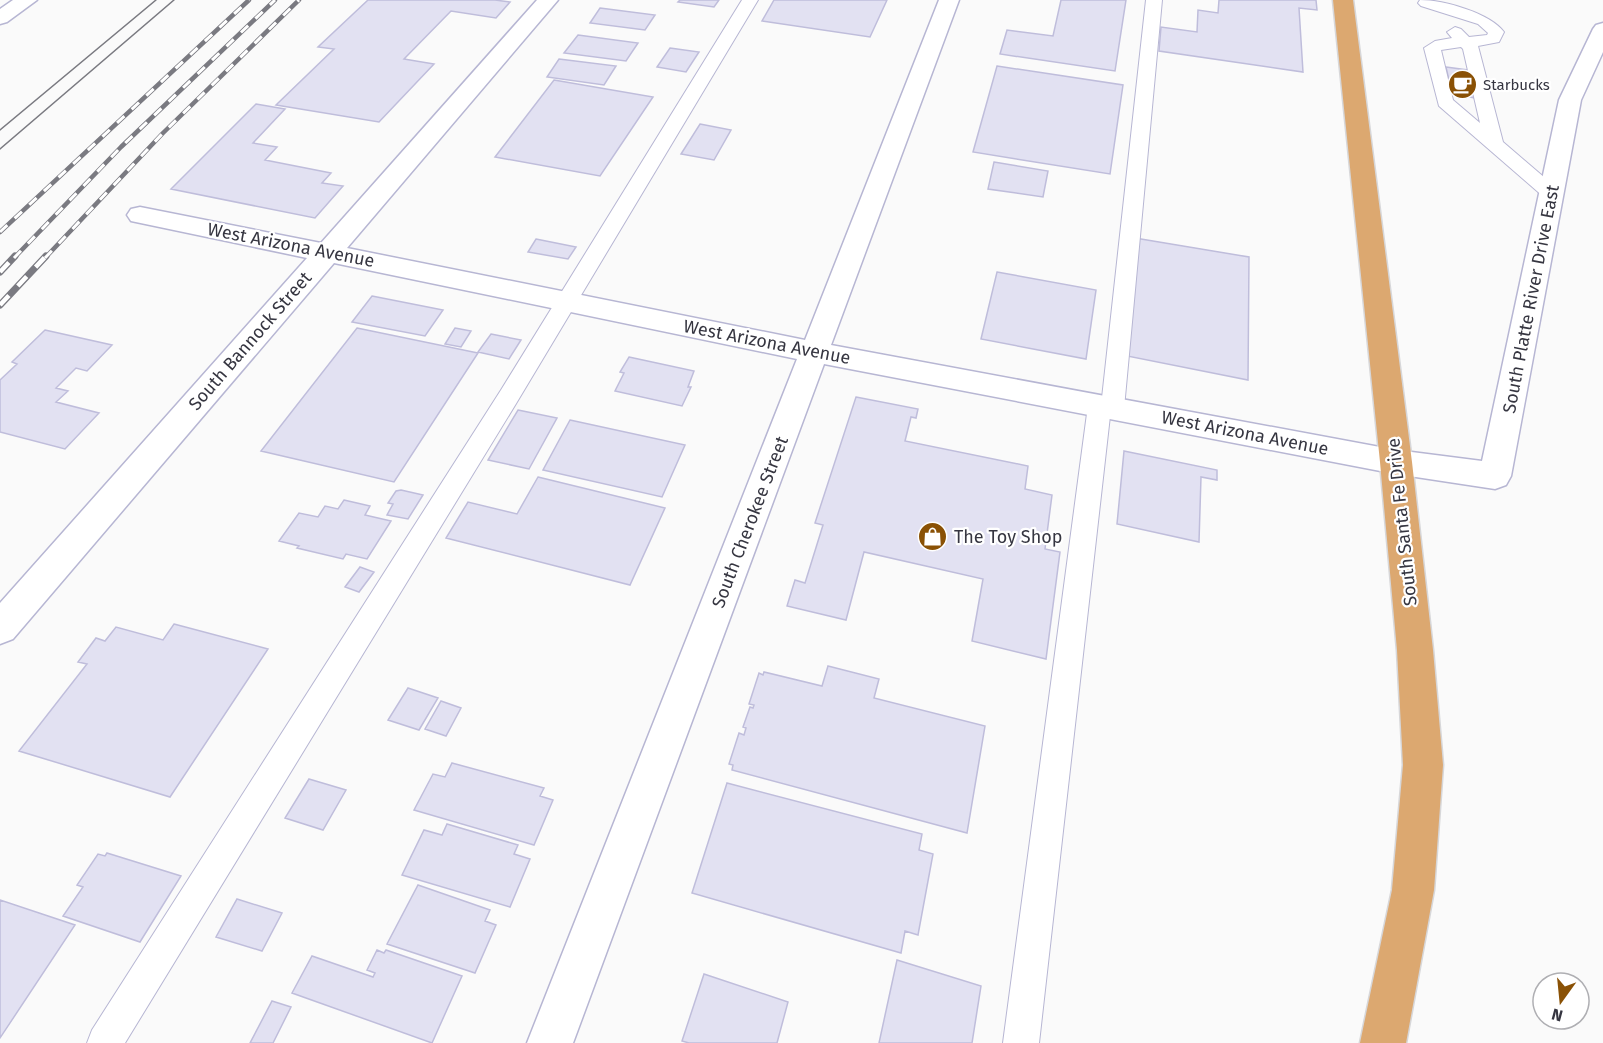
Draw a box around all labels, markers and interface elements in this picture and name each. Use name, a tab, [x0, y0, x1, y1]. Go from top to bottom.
cafe icon: Starbucks	[1446, 69, 1478, 101]
place label: Starbucks	[1483, 76, 1550, 94]
street label: South Platte River Drive East	[1498, 182, 1564, 415]
street label: West Arizona Avenue	[206, 218, 376, 272]
street label: South Bannock Street	[184, 267, 316, 415]
street label: West Arizona Avenue	[682, 315, 852, 369]
street label: West Arizona Avenue	[1160, 406, 1330, 460]
street label: South Cherokee Street	[707, 433, 793, 611]
street label: South Santa Fe Drive	[1382, 437, 1422, 607]
shop icon: The Toy Shop	[917, 521, 949, 553]
place label: The Toy Shop	[954, 526, 1062, 548]
north arrow	[1531, 971, 1591, 1031]
text: N	[1550, 1004, 1565, 1026]

